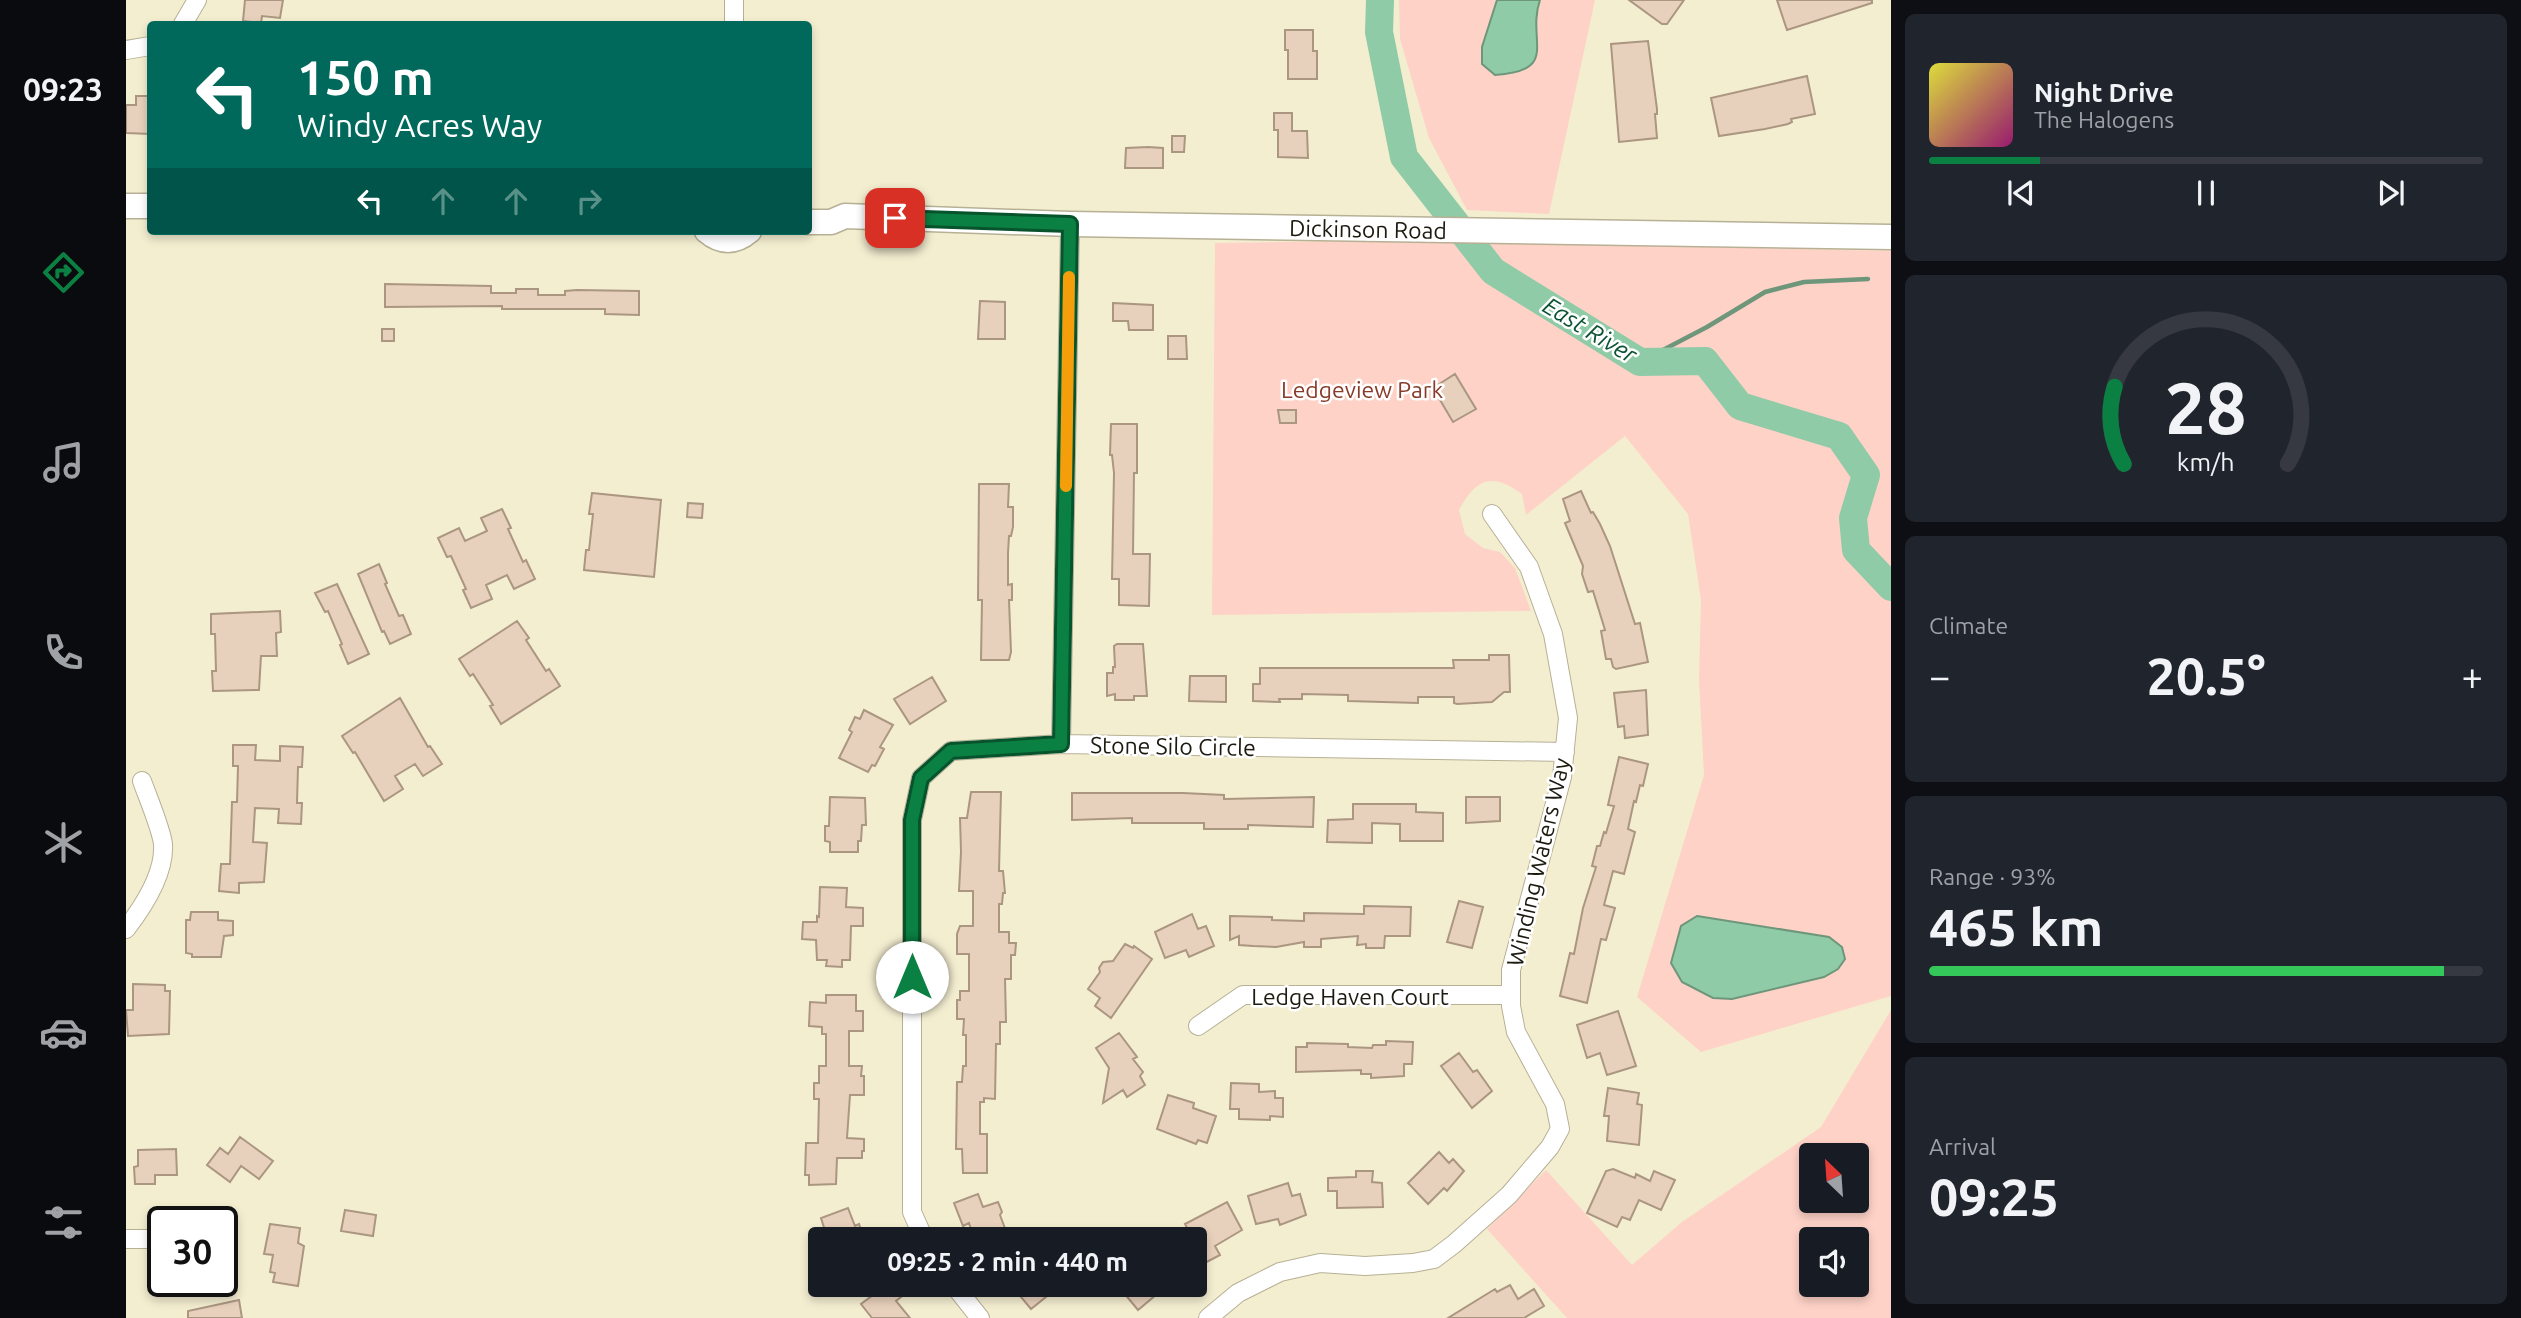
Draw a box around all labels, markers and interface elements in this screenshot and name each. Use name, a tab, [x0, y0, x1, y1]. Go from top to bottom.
icon: left	[182, 49, 273, 140]
text: 150 m	[297, 49, 434, 104]
text: 09:23	[23, 71, 103, 107]
text: Night Drive	[2034, 78, 2174, 107]
text: Windy Acres Way	[297, 107, 542, 143]
text: The Halogens	[2034, 107, 2174, 132]
icon: previous	[2002, 174, 2040, 212]
icon: pause	[2187, 174, 2225, 212]
icon: next	[2372, 174, 2410, 212]
icon: left	[351, 182, 389, 220]
icon: ahead	[424, 182, 462, 220]
icon: ahead	[497, 182, 535, 220]
icon: right	[570, 182, 608, 220]
pin	[865, 188, 925, 248]
icon: arrive	[876, 199, 914, 237]
street label: Dickinson Road	[1289, 215, 1447, 243]
icon: directions	[39, 248, 88, 297]
water label: East River	[1538, 292, 1642, 369]
text: 28	[2165, 367, 2247, 449]
park label: Ledgeview Park	[1281, 377, 1443, 402]
icon: music	[39, 438, 88, 487]
text: km/h	[2177, 448, 2235, 476]
text: Climate	[1929, 613, 2008, 638]
icon: phone	[39, 628, 88, 677]
text: 20.5°	[2146, 647, 2266, 705]
text: −	[1929, 655, 1950, 697]
text: +	[2462, 655, 2483, 697]
street label: Stone Silo Circle	[1090, 732, 1256, 760]
street label: Winding Waters Way	[1502, 755, 1574, 969]
icon: climate	[39, 818, 88, 867]
text: Range · 93%	[1929, 864, 2056, 889]
text: 465 km	[1929, 898, 2103, 956]
position arrow	[875, 940, 949, 1014]
street label: Ledge Haven Court	[1251, 984, 1449, 1009]
icon: car	[39, 1008, 88, 1057]
text: Arrival	[1929, 1134, 1996, 1159]
north arrow	[1799, 1143, 1869, 1213]
map controls	[1799, 1143, 1869, 1297]
text: 09:25	[1929, 1168, 2059, 1226]
icon: filters	[39, 1198, 88, 1247]
speed limit sign: 30	[147, 1206, 238, 1297]
button: sound	[1799, 1227, 1869, 1297]
text: 09:25 · 2 min · 440 m	[887, 1247, 1128, 1276]

